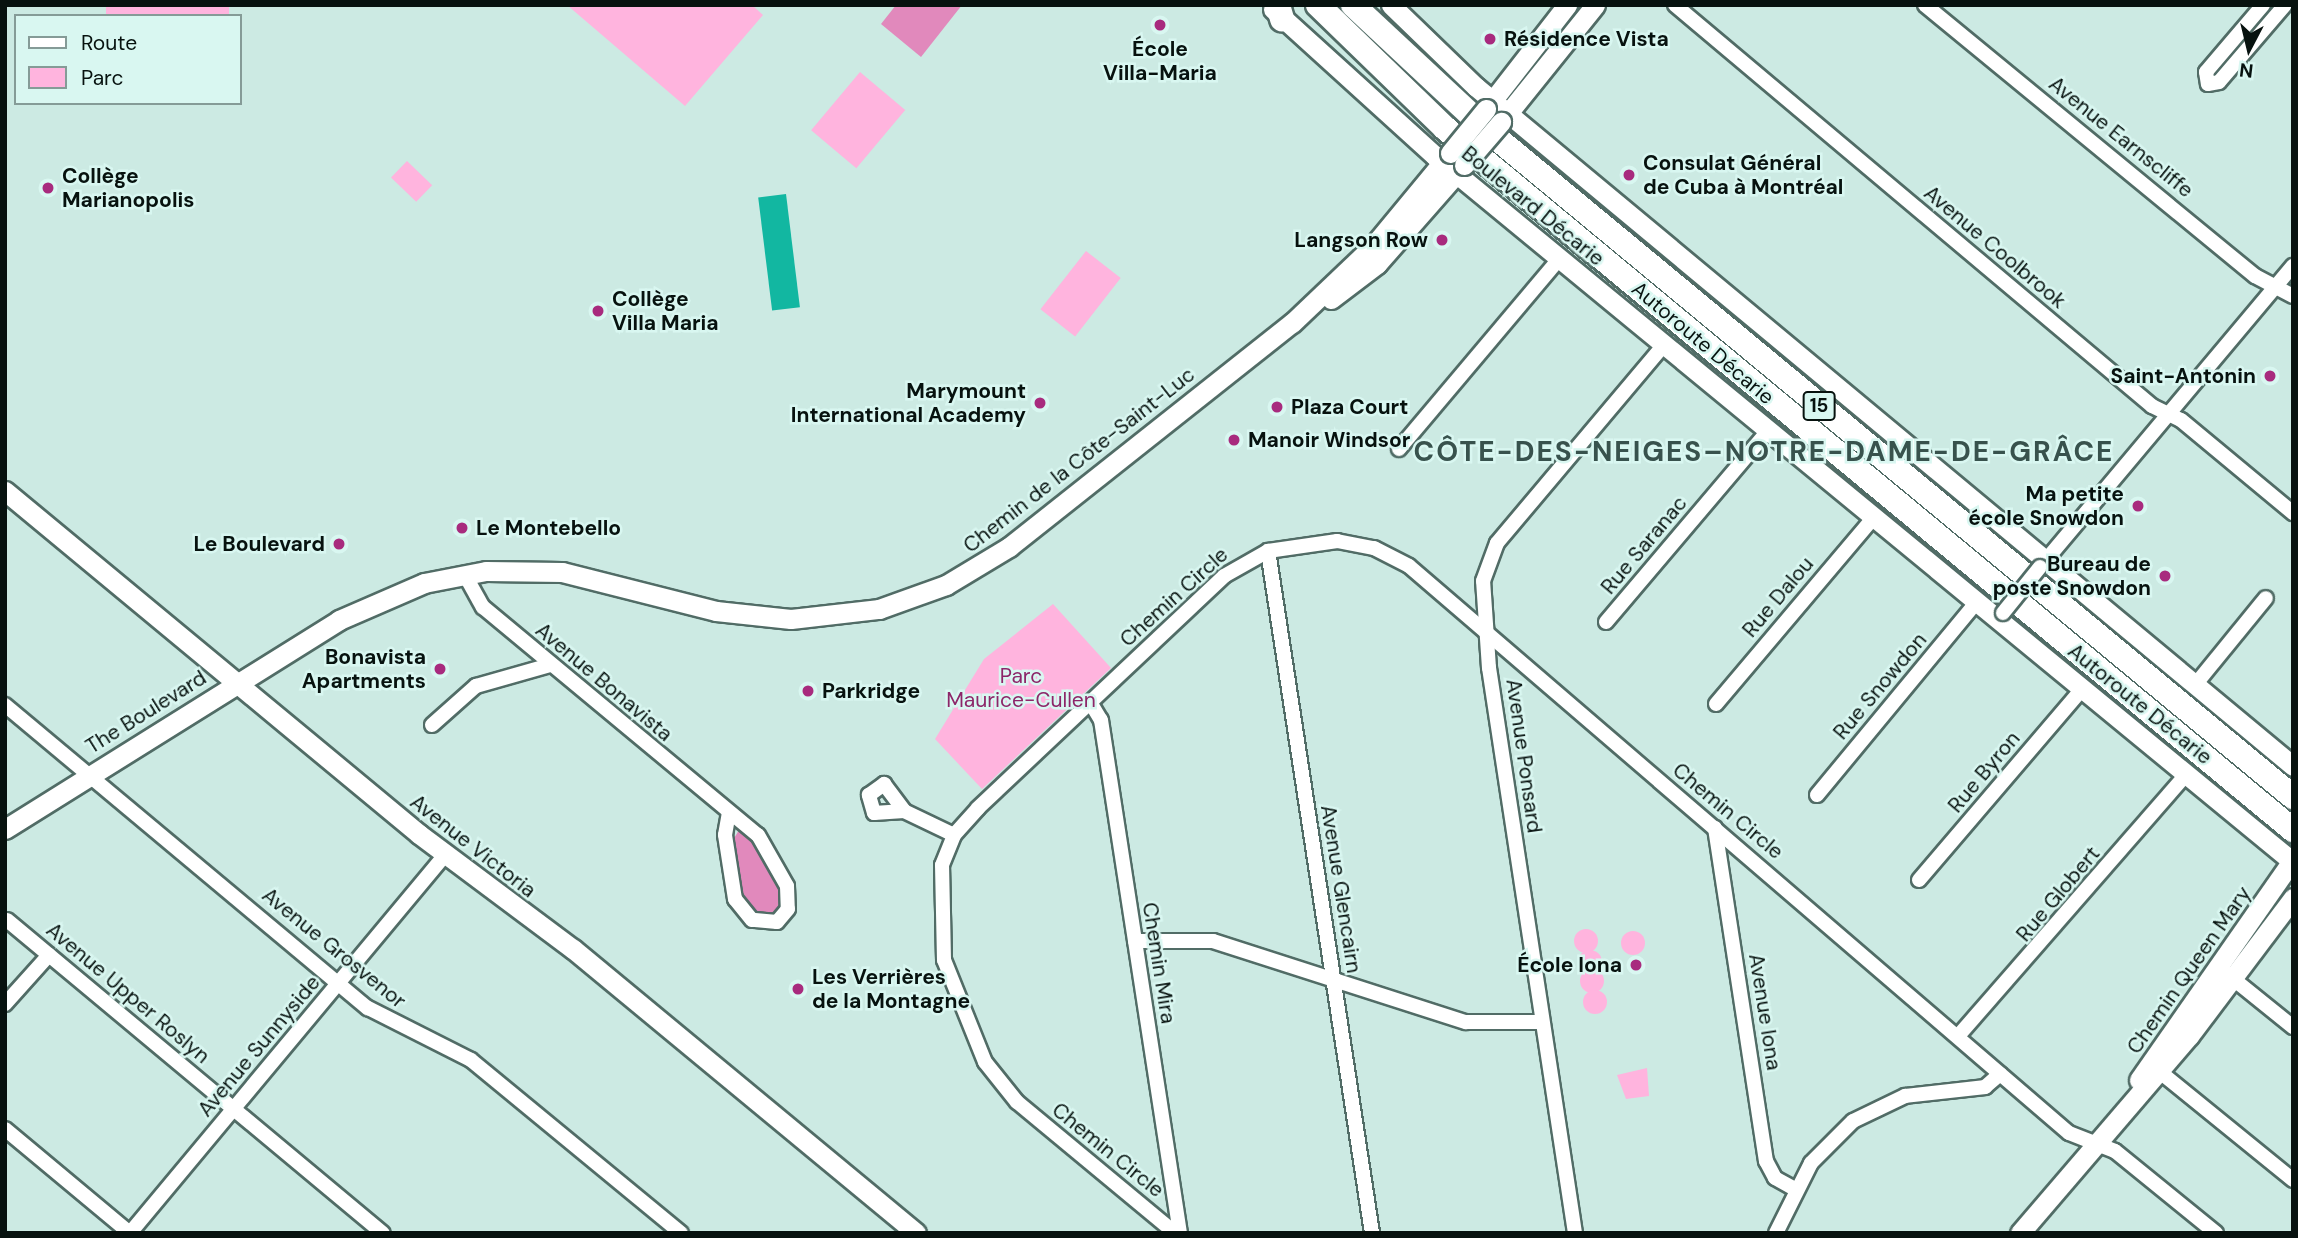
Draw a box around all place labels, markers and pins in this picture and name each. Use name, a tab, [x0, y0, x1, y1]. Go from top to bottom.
marker: École Villa-Maria	[1152, 17, 1168, 33]
place label: Résidence Vista	[1504, 26, 1669, 52]
marker: Résidence Vista	[1482, 31, 1498, 47]
place label: École Villa-Maria	[1103, 36, 1217, 86]
place label: Consulat Général de Cuba à Montréal	[1643, 150, 1843, 200]
place label: Collège Marianopolis	[62, 163, 194, 213]
marker: Consulat Général de Cuba à Montréal	[1621, 167, 1637, 183]
marker: Collège Marianopolis	[40, 180, 56, 196]
place label: Langson Row	[1294, 227, 1428, 253]
marker: Langson Row	[1434, 232, 1450, 248]
place label: Collège Villa Maria	[612, 286, 719, 336]
marker: Collège Villa Maria	[590, 303, 606, 319]
place label: Saint-Antonin	[2111, 363, 2256, 389]
marker: Saint-Antonin	[2262, 368, 2278, 384]
place label: Marymount International Academy	[791, 378, 1026, 428]
place label: Plaza Court	[1291, 394, 1408, 420]
marker: Marymount International Academy	[1032, 395, 1048, 411]
marker: Plaza Court	[1269, 399, 1285, 415]
place label: Manoir Windsor	[1248, 427, 1410, 453]
marker: Manoir Windsor	[1226, 432, 1242, 448]
place label: Ma petite école Snowdon	[1968, 481, 2124, 531]
marker: Ma petite école Snowdon	[2130, 498, 2146, 514]
place label: Le Montebello	[476, 515, 621, 541]
marker: Le Montebello	[454, 520, 470, 536]
place label: Le Boulevard	[193, 531, 325, 557]
marker: Le Boulevard	[331, 536, 347, 552]
place label: Bureau de poste Snowdon	[1993, 551, 2151, 601]
marker: Bureau de poste Snowdon	[2157, 568, 2173, 584]
place label: Bonavista Apartments	[302, 644, 426, 694]
marker: Bonavista Apartments	[432, 661, 448, 677]
place label: Parkridge	[822, 678, 920, 704]
marker: Parkridge	[800, 683, 816, 699]
place label: École Iona	[1517, 952, 1622, 978]
marker: École Iona	[1628, 957, 1644, 973]
place label: Les Verrières de la Montagne	[812, 964, 970, 1014]
marker: Les Verrières de la Montagne	[790, 981, 806, 997]

